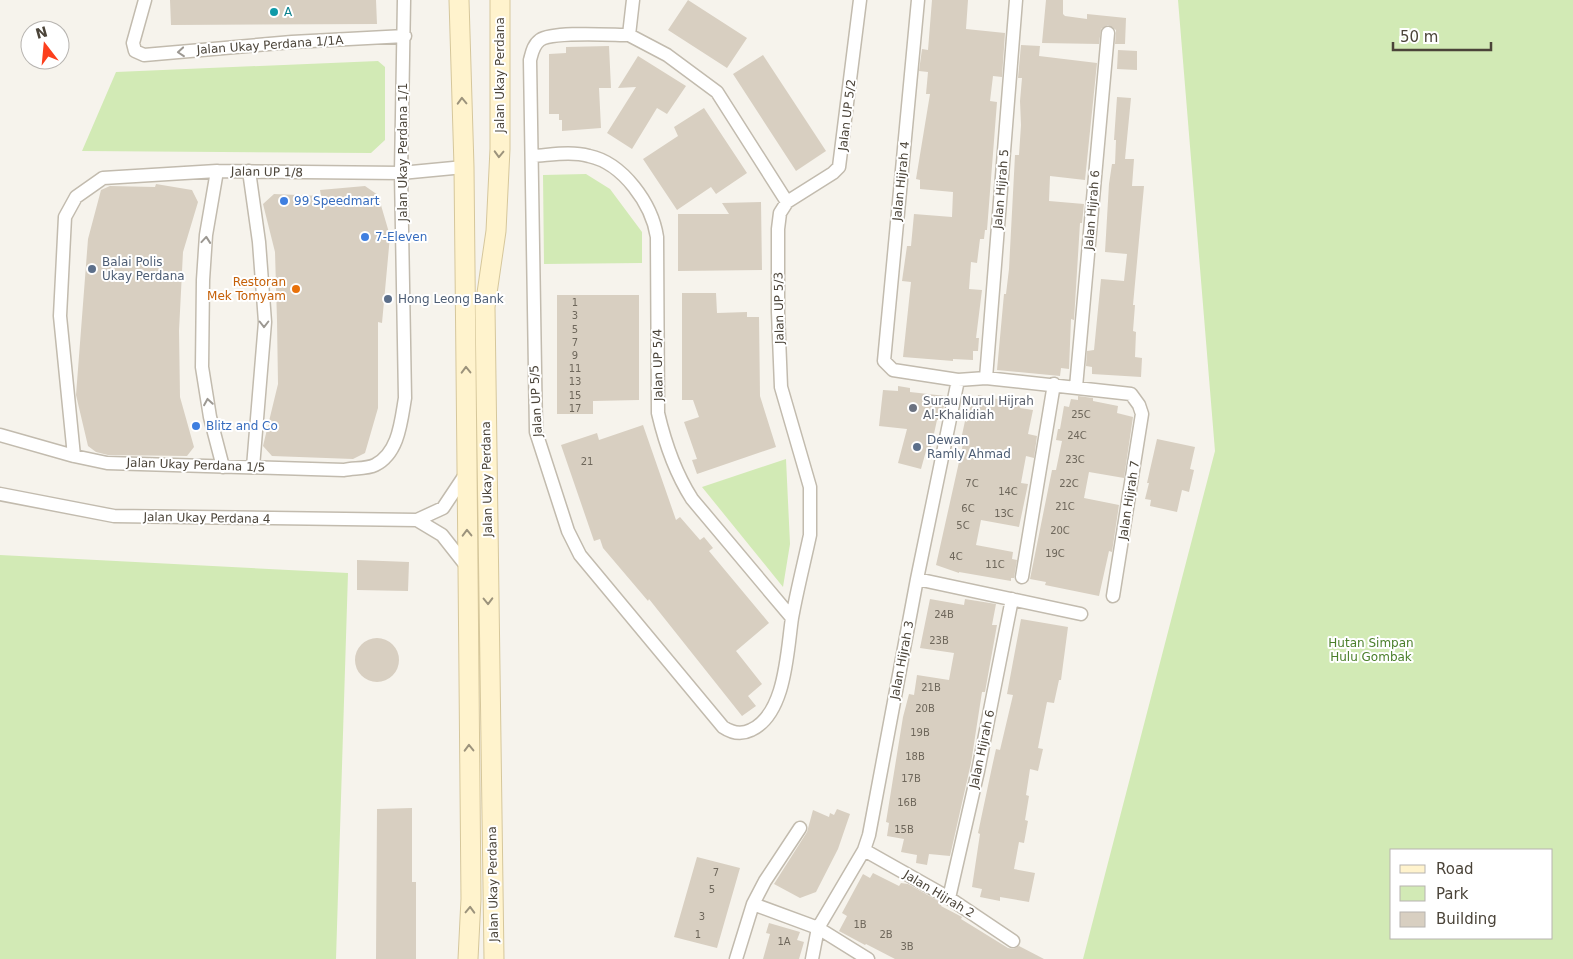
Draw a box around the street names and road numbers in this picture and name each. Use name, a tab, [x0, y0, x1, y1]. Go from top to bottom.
street label: Jalan Ukay Perdana	[493, 17, 507, 134]
street label: Jalan Ukay Perdana 1/1A	[195, 33, 345, 57]
street label: Jalan UP 5/2	[836, 78, 858, 153]
street label: Jalan Ukay Perdana 1/1	[396, 83, 410, 222]
street label: Jalan Hijrah 4	[890, 140, 912, 223]
street label: Jalan Hijrah 5	[990, 149, 1011, 230]
street label: Jalan UP 1/8	[230, 164, 303, 180]
street label: Jalan Hijrah 6	[1081, 170, 1102, 251]
street label: Jalan UP 5/3	[771, 272, 787, 345]
street label: Jalan UP 5/4	[650, 329, 666, 402]
street label: Jalan UP 5/5	[527, 365, 545, 438]
street label: Jalan Ukay Perdana	[479, 421, 495, 538]
street label: Jalan Ukay Perdana 1/5	[125, 456, 266, 474]
street label: Jalan Hijrah 7	[1116, 459, 1142, 542]
street label: Jalan Ukay Perdana 4	[142, 510, 271, 526]
street label: Jalan Hijrah 3	[887, 619, 917, 702]
street label: Jalan Hijrah 6	[967, 708, 997, 791]
street label: Jalan Ukay Perdana	[485, 826, 501, 943]
street label: Jalan Hijrah 2	[900, 867, 977, 921]

